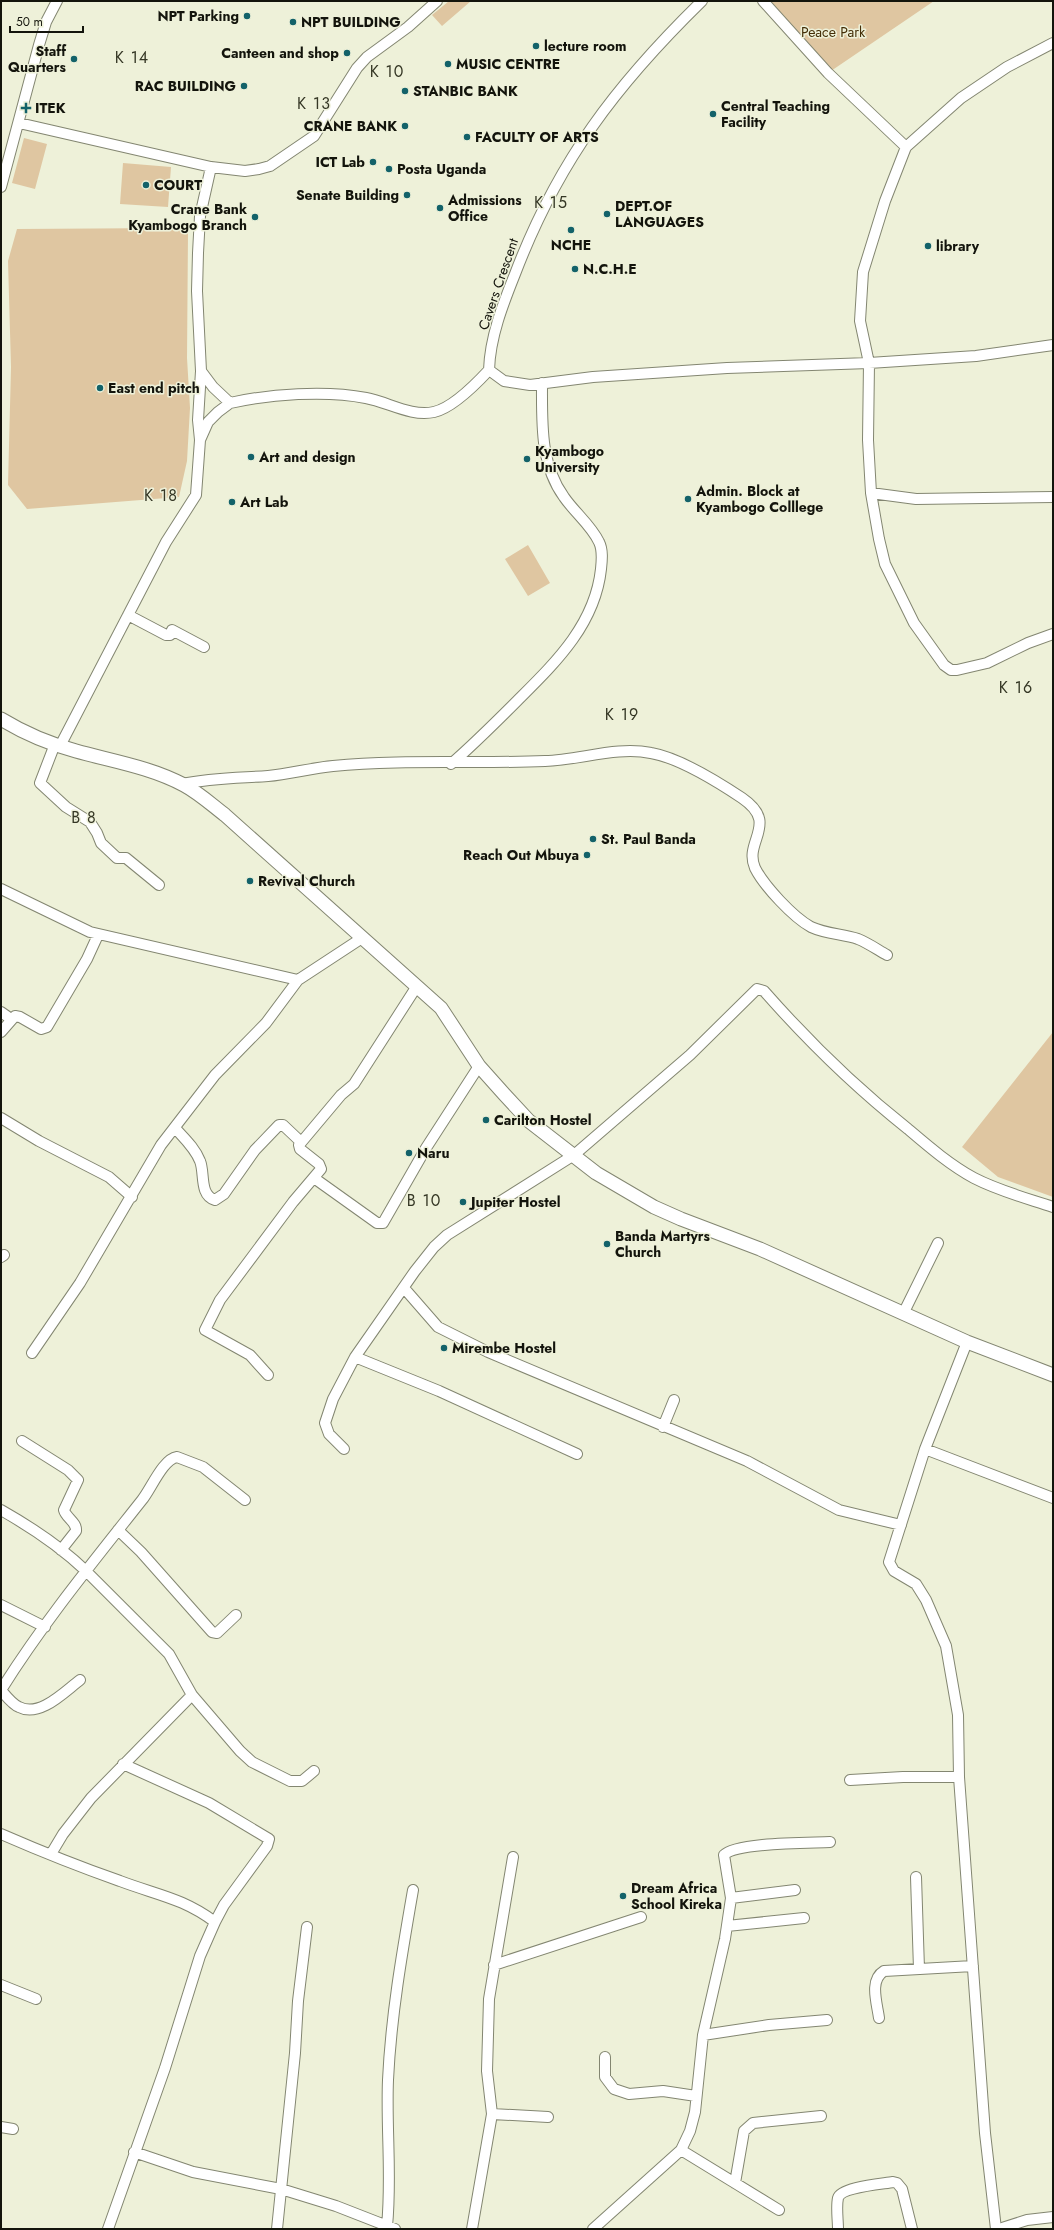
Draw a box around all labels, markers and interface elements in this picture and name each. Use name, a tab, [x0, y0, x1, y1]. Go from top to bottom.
place label: NPT Parking	[157, 6, 239, 26]
scale bar	[10, 8, 83, 34]
marker: NPT Parking	[242, 11, 252, 21]
place label: NPT BUILDING	[301, 12, 401, 32]
text: 50 m	[16, 13, 43, 31]
marker: NPT BUILDING	[288, 17, 298, 27]
park label: Peace Park	[801, 22, 866, 42]
place label: lecture room	[544, 36, 627, 56]
place label: Staff Quarters	[8, 41, 67, 77]
marker: lecture room	[531, 41, 541, 51]
place label: Canteen and shop	[221, 43, 339, 63]
district label: K 14	[115, 46, 149, 69]
marker: Canteen and shop	[342, 48, 352, 58]
marker: Staff Quarters	[69, 54, 79, 64]
place label: MUSIC CENTRE	[456, 54, 560, 74]
marker: MUSIC CENTRE	[443, 59, 453, 69]
district label: K 10	[370, 60, 404, 83]
place label: RAC BUILDING	[135, 76, 236, 96]
marker: RAC BUILDING	[239, 81, 249, 91]
place label: STANBIC BANK	[413, 81, 518, 101]
marker: STANBIC BANK	[400, 86, 410, 96]
district label: K 13	[297, 92, 331, 115]
place label: Central Teaching Facility	[721, 96, 830, 132]
place label: ITEK	[35, 98, 66, 118]
marker: ITEK	[20, 102, 32, 114]
marker: Central Teaching Facility	[708, 109, 718, 119]
place label: CRANE BANK	[304, 116, 397, 136]
marker: CRANE BANK	[400, 121, 410, 131]
place label: FACULTY OF ARTS	[475, 127, 599, 147]
marker: FACULTY OF ARTS	[462, 132, 472, 142]
place label: ICT Lab	[315, 152, 365, 172]
marker: ICT Lab	[368, 157, 378, 167]
place label: Posta Uganda	[397, 159, 486, 179]
marker: Posta Uganda	[384, 164, 394, 174]
place label: COURT	[154, 175, 202, 195]
marker: COURT	[141, 180, 151, 190]
place label: Senate Building	[296, 185, 399, 205]
marker: Senate Building	[402, 190, 412, 200]
place label: Admissions Office	[447, 190, 522, 226]
district label: K 15	[534, 191, 568, 214]
place label: DEPT.OF LANGUAGES	[615, 196, 704, 232]
place label: Crane Bank Kyambogo Branch	[128, 199, 247, 235]
marker: Admissions Office	[435, 203, 445, 213]
marker: DEPT.OF LANGUAGES	[602, 209, 612, 219]
marker: Crane Bank Kyambogo Branch	[250, 212, 260, 222]
marker: NCHE	[566, 225, 576, 235]
street label: Cavers Crescent	[473, 235, 523, 333]
place label: NCHE	[551, 235, 591, 255]
place label: library	[936, 236, 980, 256]
marker: library	[923, 241, 933, 251]
place label: N.C.H.E	[583, 259, 637, 279]
marker: N.C.H.E	[570, 264, 580, 274]
place label: East end pitch	[108, 378, 200, 398]
marker: East end pitch	[95, 383, 105, 393]
place label: Kyambogo University	[535, 441, 604, 477]
place label: Art and design	[258, 447, 356, 467]
marker: Art and design	[246, 452, 256, 462]
marker: Kyambogo University	[522, 454, 532, 464]
place label: Admin. Block at Kyambogo Colllege	[695, 481, 823, 517]
district label: K 18	[144, 484, 178, 507]
place label: Art Lab	[239, 492, 289, 512]
marker: Admin. Block at Kyambogo Colllege	[683, 494, 693, 504]
marker: Art Lab	[227, 497, 237, 507]
district label: K 16	[999, 676, 1033, 699]
district label: K 19	[605, 703, 639, 726]
district label: B 8	[71, 806, 97, 829]
place label: St. Paul Banda	[601, 829, 696, 849]
marker: St. Paul Banda	[588, 834, 598, 844]
place label: Reach Out Mbuya	[463, 845, 579, 865]
marker: Reach Out Mbuya	[582, 850, 592, 860]
place label: Revival Church	[258, 871, 355, 891]
marker: Revival Church	[245, 876, 255, 886]
place label: Carilton Hostel	[494, 1110, 592, 1130]
marker: Carilton Hostel	[481, 1115, 491, 1125]
place label: Naru	[417, 1143, 449, 1163]
marker: Naru	[404, 1148, 414, 1158]
district label: B 10	[407, 1189, 441, 1212]
place label: Jupiter Hostel	[468, 1192, 561, 1212]
marker: Jupiter Hostel	[458, 1197, 468, 1207]
place label: Banda Martyrs Church	[615, 1226, 711, 1262]
marker: Banda Martyrs Church	[602, 1239, 612, 1249]
place label: Mirembe Hostel	[452, 1338, 556, 1358]
marker: Mirembe Hostel	[439, 1343, 449, 1353]
place label: Dream Africa School Kireka	[631, 1878, 722, 1914]
marker: Dream Africa School Kireka	[618, 1891, 628, 1901]

